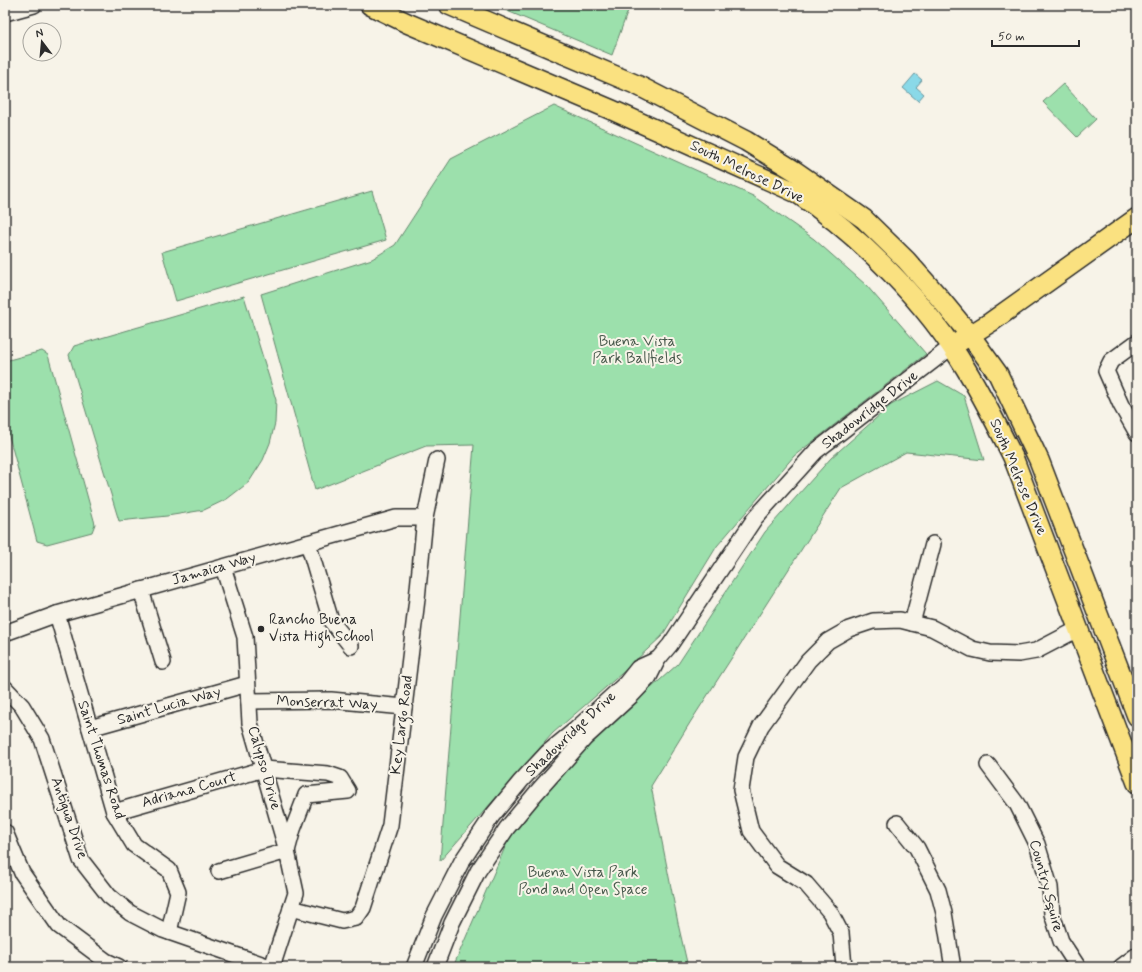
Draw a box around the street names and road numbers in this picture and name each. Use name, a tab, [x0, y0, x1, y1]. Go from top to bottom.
street label: South Melrose Drive	[687, 136, 807, 208]
street label: Shadowridge Drive	[818, 366, 922, 454]
street label: South Melrose Drive	[984, 416, 1052, 538]
street label: Jamaica Way	[170, 547, 259, 591]
street label: Key Largo Road	[386, 674, 419, 776]
street label: Saint Lucia Way	[115, 682, 223, 730]
street label: Shadowridge Drive	[521, 687, 621, 781]
street label: Monserrat Way	[276, 691, 378, 715]
street label: Saint Thomas Road	[72, 698, 130, 822]
street label: Calypso Drive	[242, 724, 286, 812]
street label: Adriana Court	[139, 767, 239, 813]
street label: Antigua Drive	[46, 774, 92, 862]
street label: Country Squire	[1024, 838, 1068, 934]

